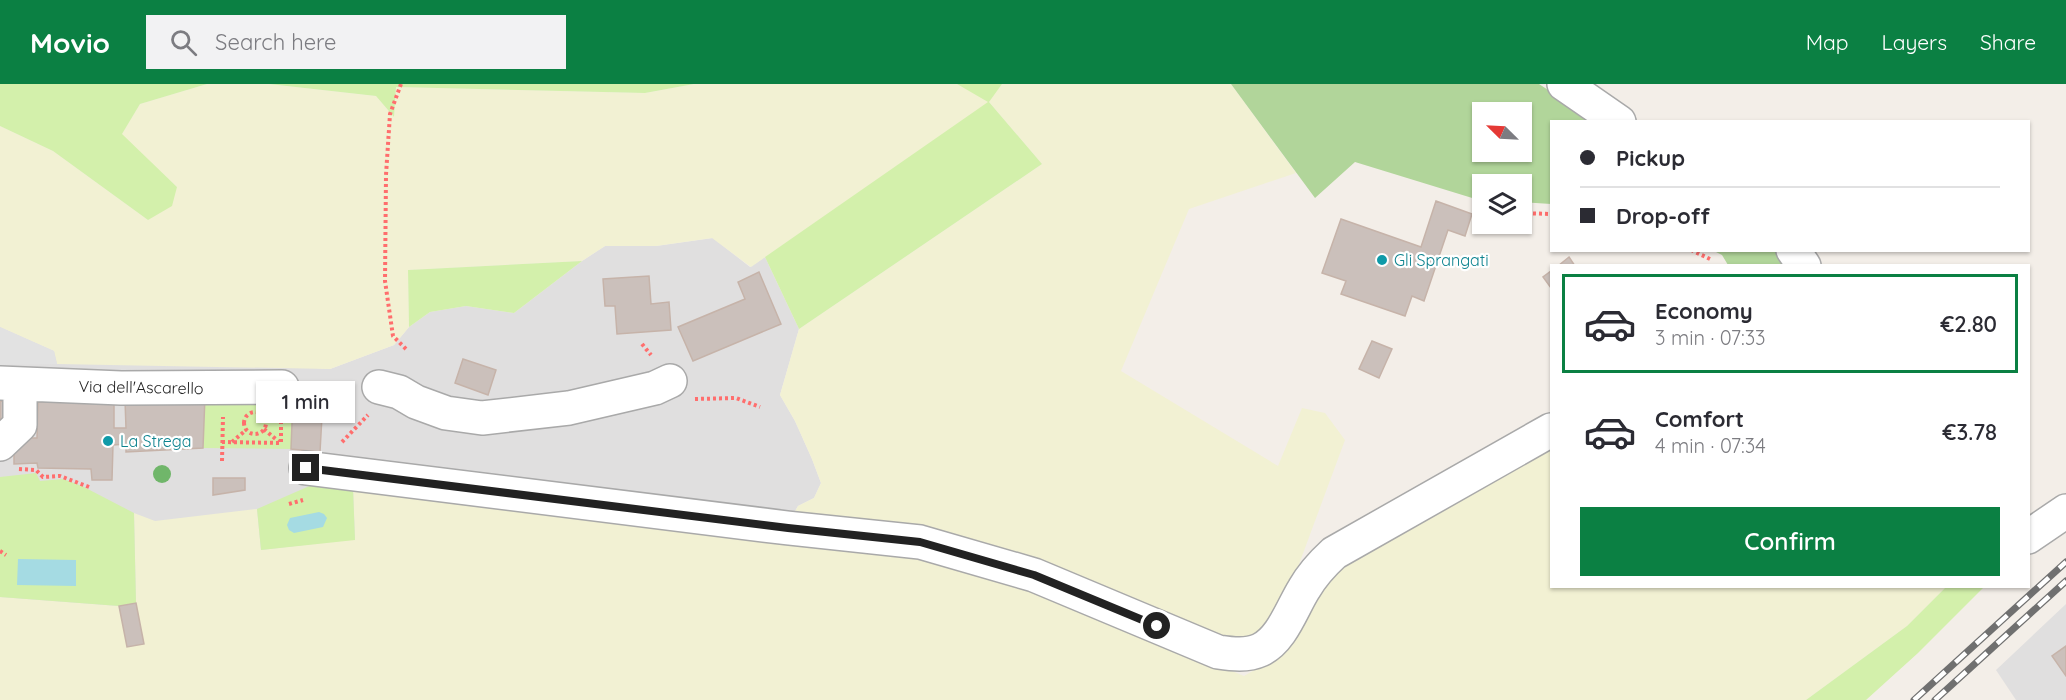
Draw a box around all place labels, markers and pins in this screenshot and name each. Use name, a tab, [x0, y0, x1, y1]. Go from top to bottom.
place label: Gli Sprangati	[1394, 250, 1489, 270]
marker: Gli Sprangati	[1375, 253, 1389, 267]
place label: La Strega	[120, 431, 191, 451]
marker: La Strega	[101, 434, 115, 448]

